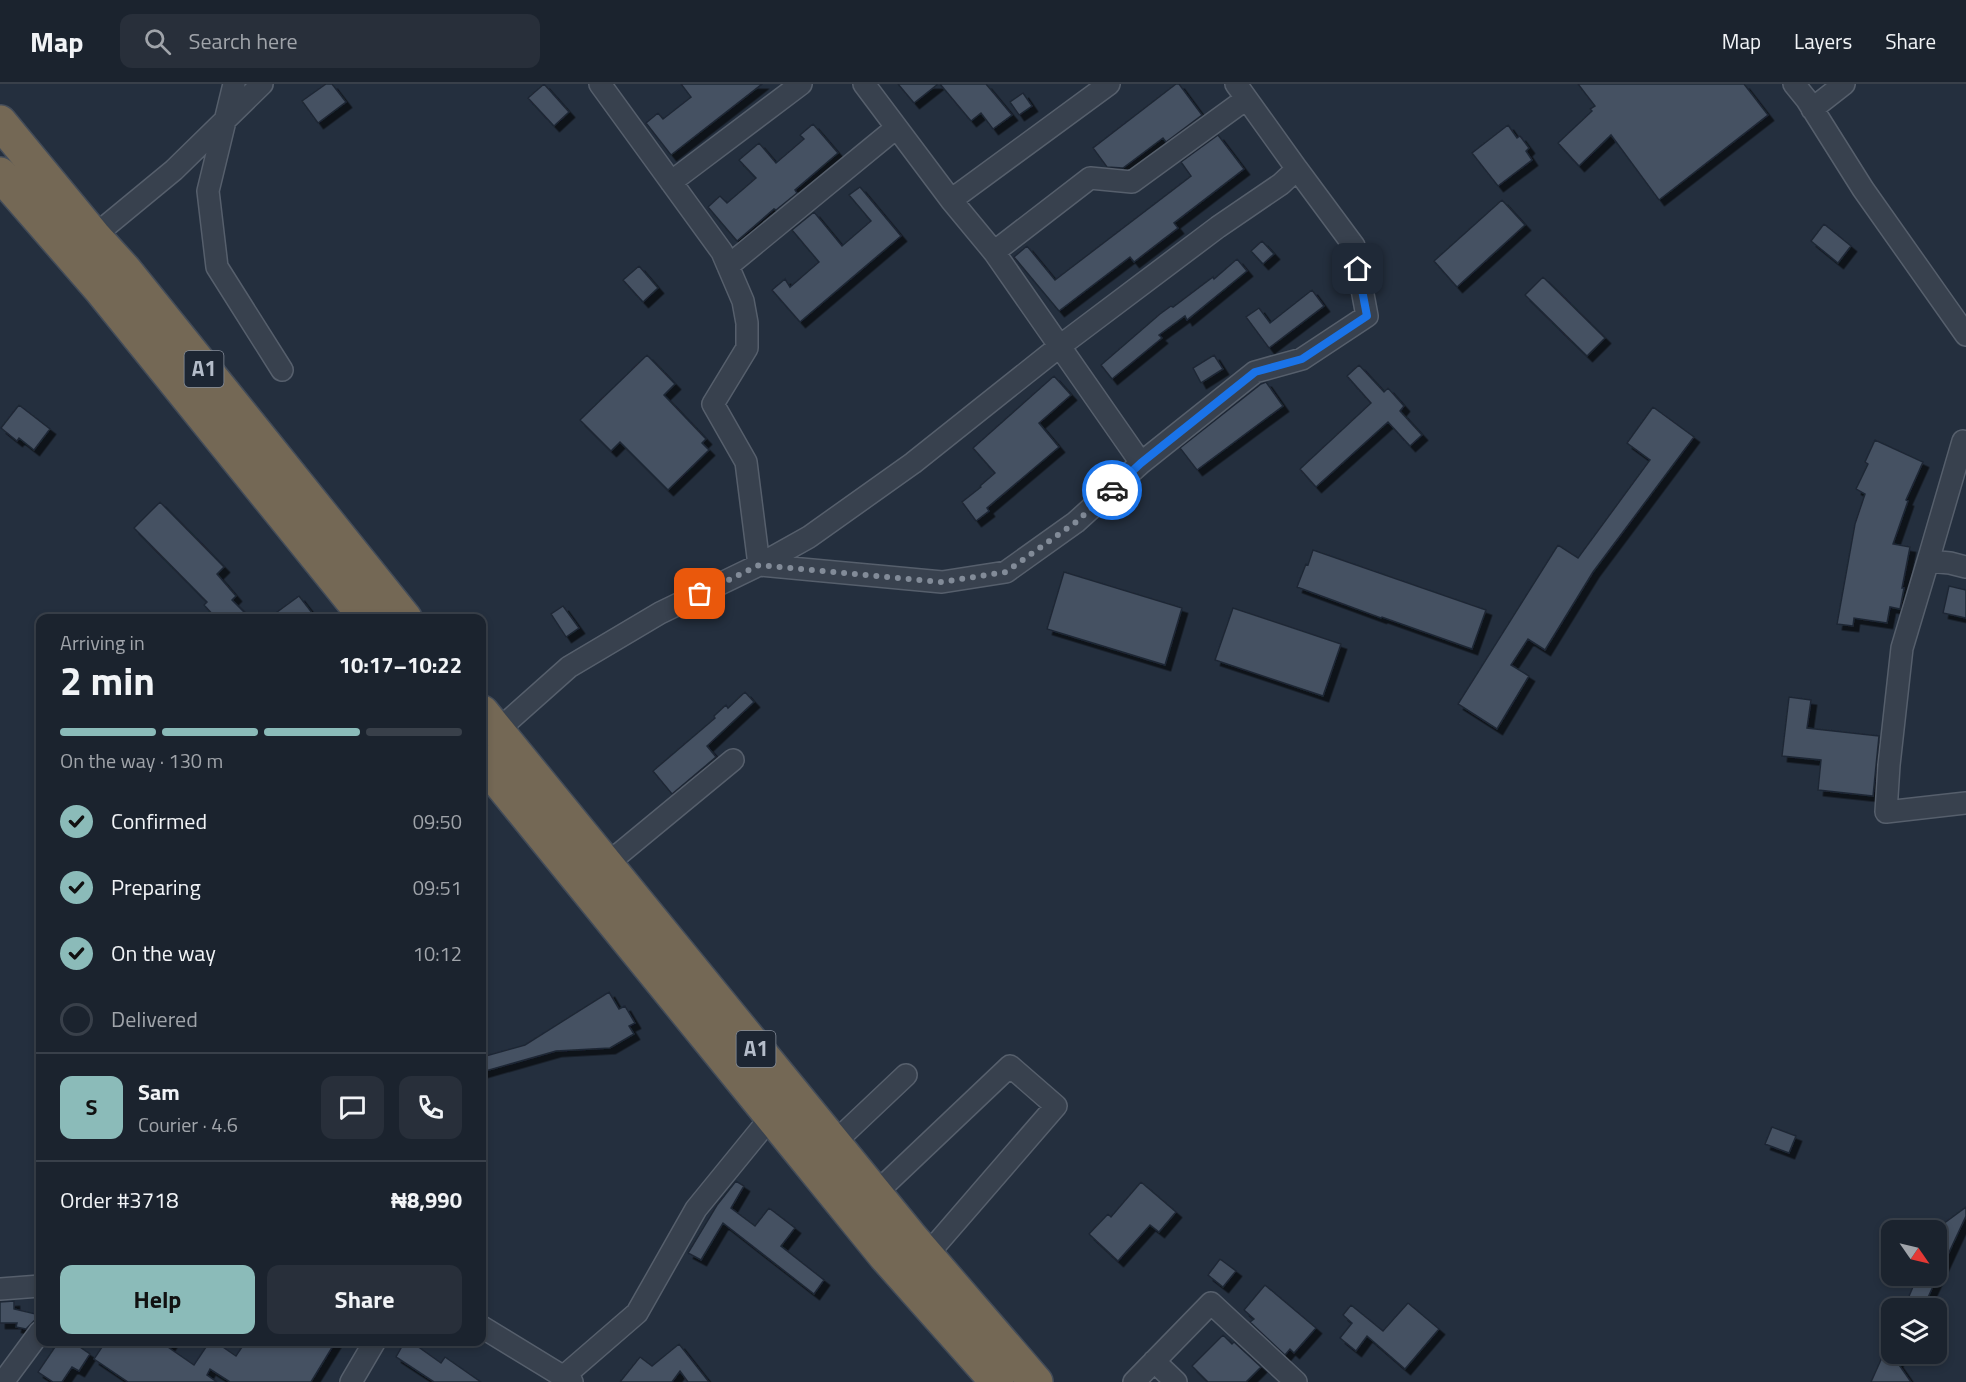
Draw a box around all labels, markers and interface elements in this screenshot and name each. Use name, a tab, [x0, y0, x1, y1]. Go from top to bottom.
search box	[120, 14, 540, 68]
text: Map	[30, 20, 84, 63]
text: Search here	[189, 24, 298, 58]
icon: search	[141, 25, 174, 58]
text: Map	[1722, 25, 1761, 57]
text: Layers	[1794, 25, 1852, 57]
text: Share	[1885, 25, 1936, 57]
pin	[1332, 243, 1383, 294]
icon: home	[1341, 252, 1374, 285]
road number: A1	[184, 351, 224, 387]
courier	[1082, 460, 1142, 520]
icon: car	[1096, 474, 1129, 507]
pin	[674, 568, 725, 619]
icon: bag	[683, 577, 716, 610]
text: Arriving in	[60, 627, 145, 658]
text: 10:17–10:22	[339, 648, 462, 682]
text: 2 min	[60, 651, 155, 710]
text: On the way · 130 m	[60, 745, 223, 776]
text: Confirmed	[111, 804, 207, 838]
icon: check	[60, 805, 93, 838]
text: 09:50	[413, 806, 462, 837]
text: Preparing	[111, 870, 201, 904]
icon: check	[60, 871, 93, 904]
text: 09:51	[413, 872, 462, 903]
text: On the way	[111, 936, 216, 970]
icon: check	[60, 937, 93, 970]
text: 10:12	[413, 938, 462, 969]
text: Delivered	[111, 1002, 198, 1036]
road number: A1	[736, 1031, 776, 1067]
text: Sam	[138, 1075, 180, 1109]
button: chat	[321, 1076, 384, 1139]
button: phone	[399, 1076, 462, 1139]
text: S	[86, 1090, 97, 1124]
text: Courier · 4.6	[138, 1109, 238, 1140]
text: Order #3718	[60, 1183, 179, 1217]
text: ₦8,990	[391, 1183, 462, 1217]
north arrow	[1881, 1220, 1947, 1286]
map controls	[1881, 1220, 1947, 1364]
button: Help	[60, 1265, 255, 1334]
button: Share	[267, 1265, 462, 1334]
button: layers	[1881, 1298, 1947, 1364]

